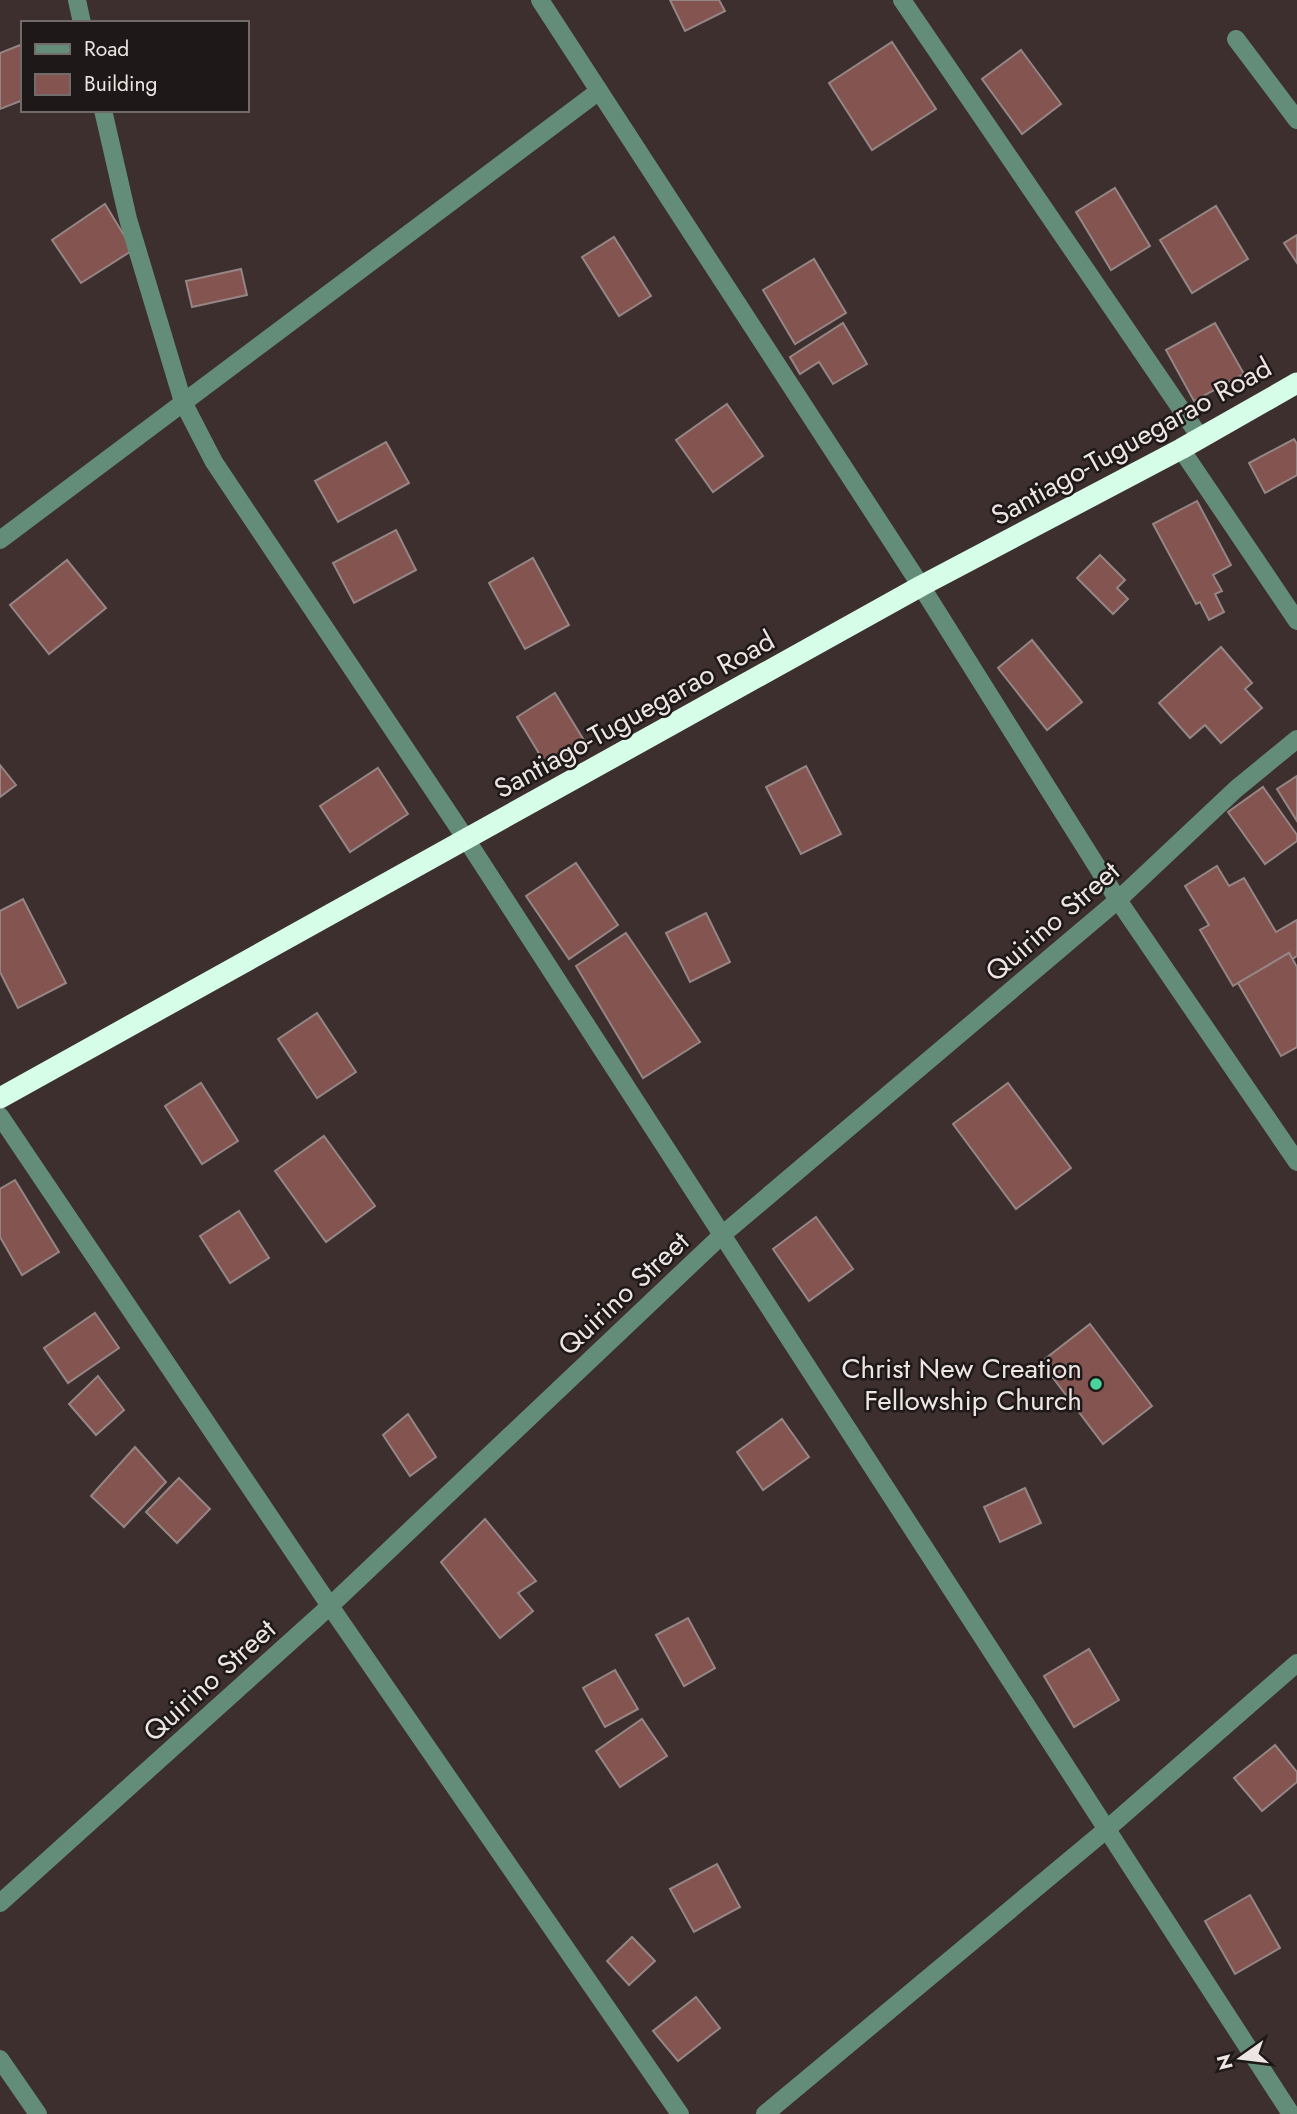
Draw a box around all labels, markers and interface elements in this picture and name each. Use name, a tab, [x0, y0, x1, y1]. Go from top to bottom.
legend	[21, 21, 248, 112]
text: Road	[84, 34, 129, 64]
text: Building	[84, 69, 157, 99]
street label: Santiago-Tuguegarao Road	[983, 347, 1279, 536]
street label: Santiago-Tuguegarao Road	[486, 620, 782, 809]
street label: Quirino Street	[976, 851, 1129, 991]
street label: Quirino Street	[549, 1222, 698, 1365]
place label: Christ New Creation Fellowship Church	[841, 1348, 1082, 1421]
marker: Christ New Creation Fellowship Church	[1088, 1376, 1104, 1392]
street label: Quirino Street	[134, 1609, 285, 1751]
north arrow	[1206, 2023, 1276, 2093]
text: N	[1210, 2051, 1240, 2073]

